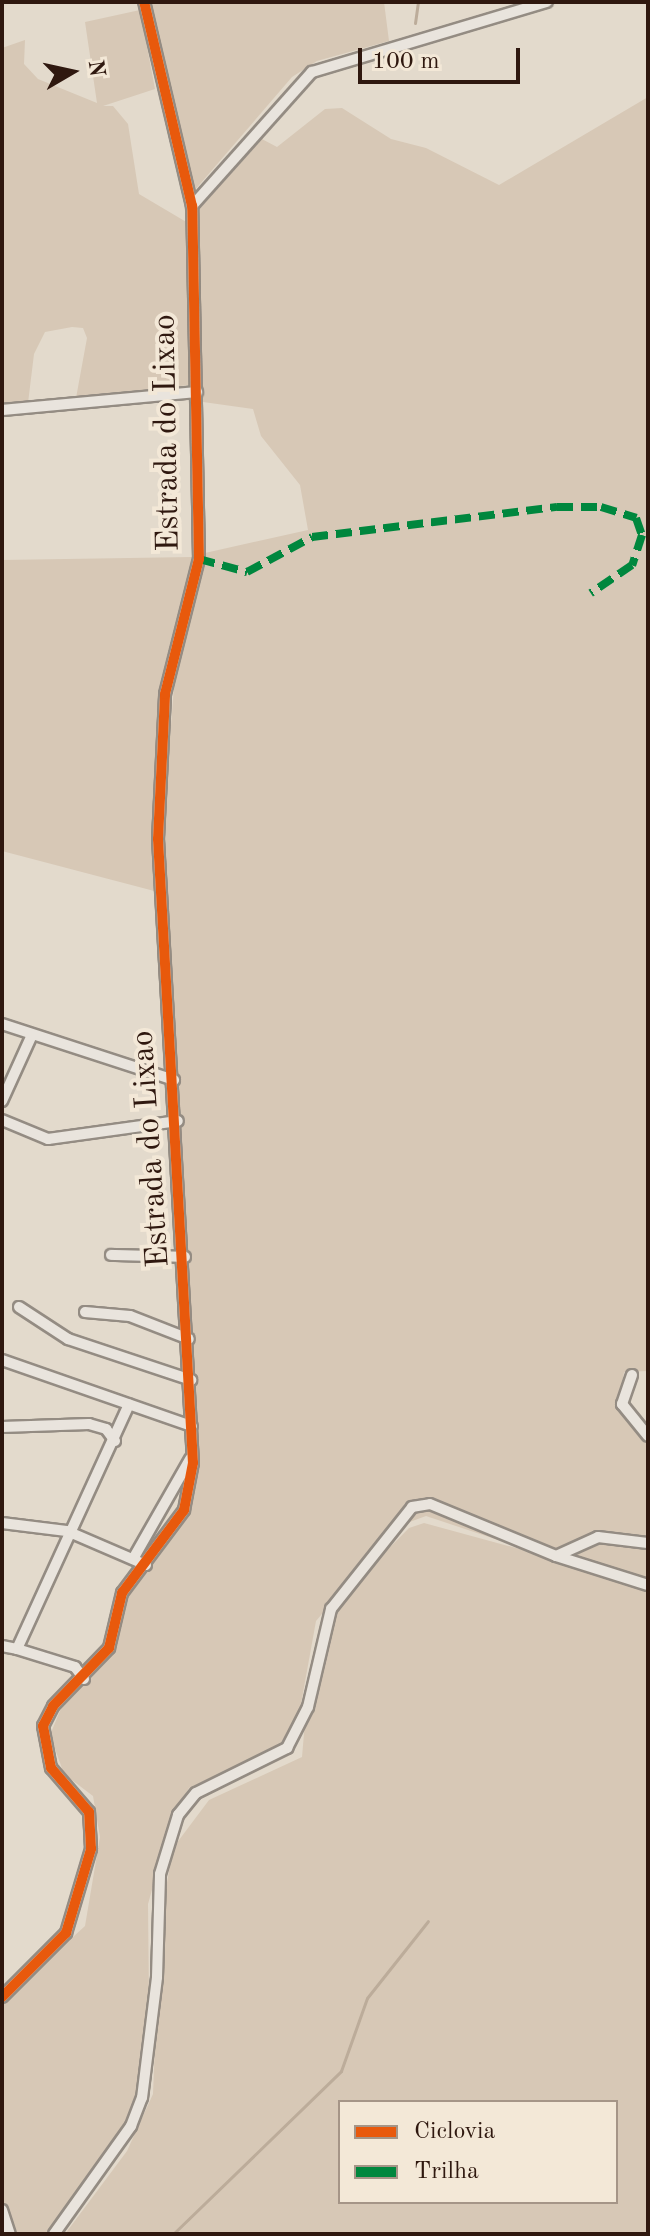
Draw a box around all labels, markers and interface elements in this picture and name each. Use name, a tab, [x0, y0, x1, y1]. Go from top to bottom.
north arrow	[32, 32, 112, 112]
scale bar	[362, 32, 524, 82]
text: 100 m	[372, 50, 440, 74]
text: N	[84, 58, 108, 78]
street label: Estrada do Lixao	[147, 314, 189, 552]
street label: Estrada do Lixao	[125, 1029, 179, 1269]
legend	[338, 2100, 618, 2204]
text: Ciclovia	[414, 2120, 495, 2144]
text: Trilha	[414, 2160, 479, 2184]

